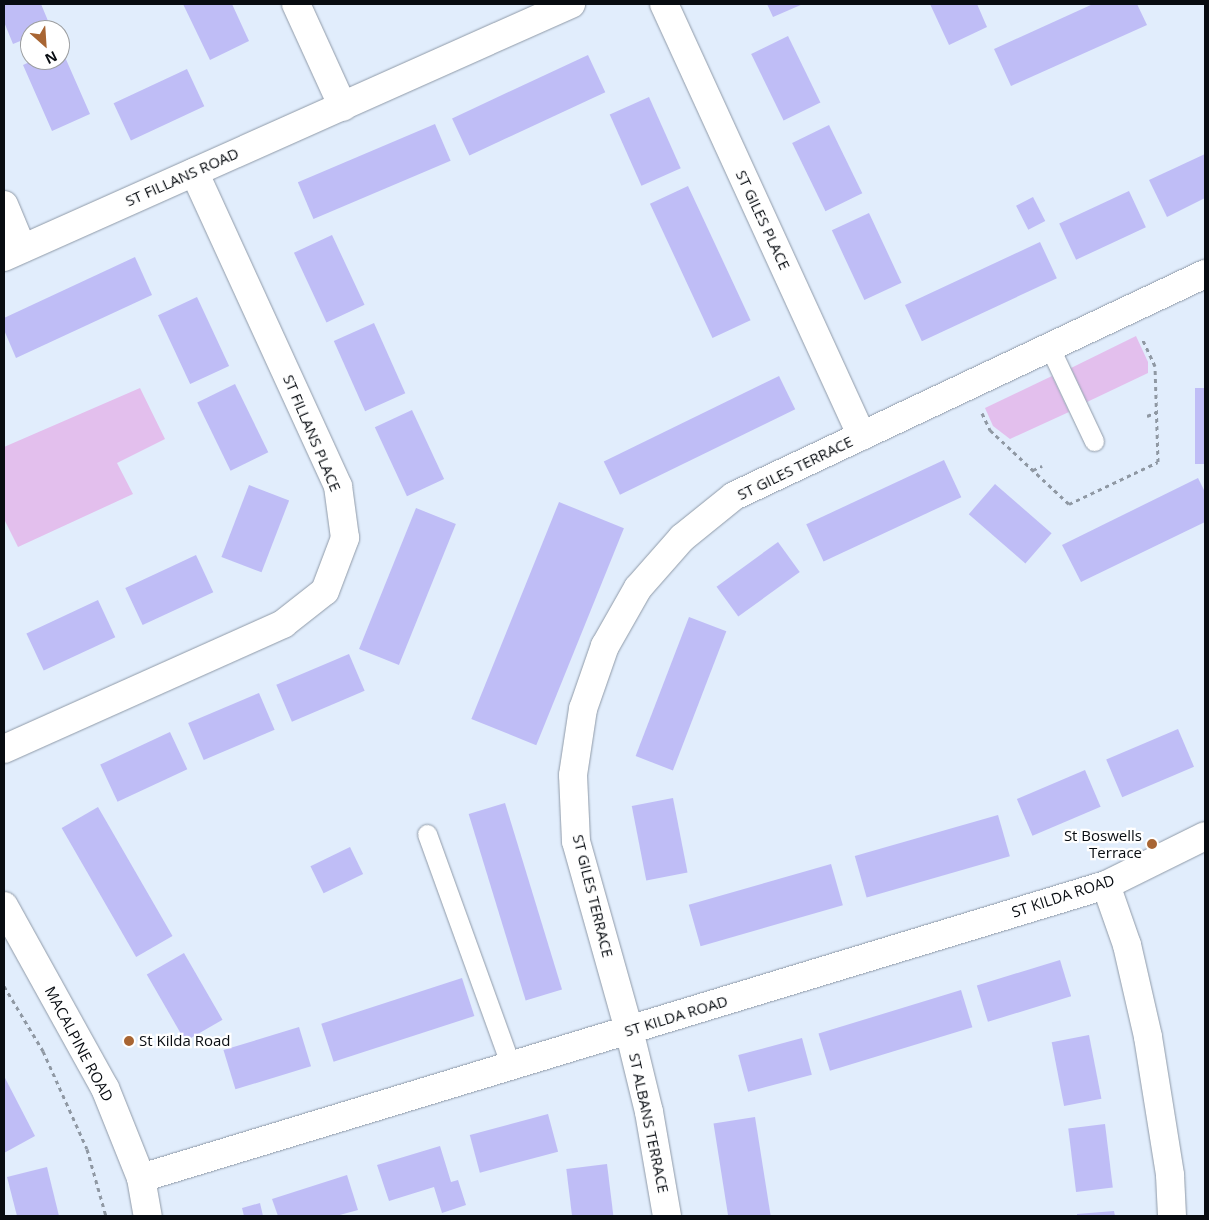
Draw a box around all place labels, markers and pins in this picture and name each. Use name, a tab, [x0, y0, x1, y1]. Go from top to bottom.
place label: St Boswells Terrace	[1064, 826, 1142, 861]
marker: St Boswells Terrace	[1146, 838, 1158, 850]
place label: St Kilda Road	[139, 1032, 230, 1050]
marker: St Kilda Road	[123, 1035, 135, 1047]

